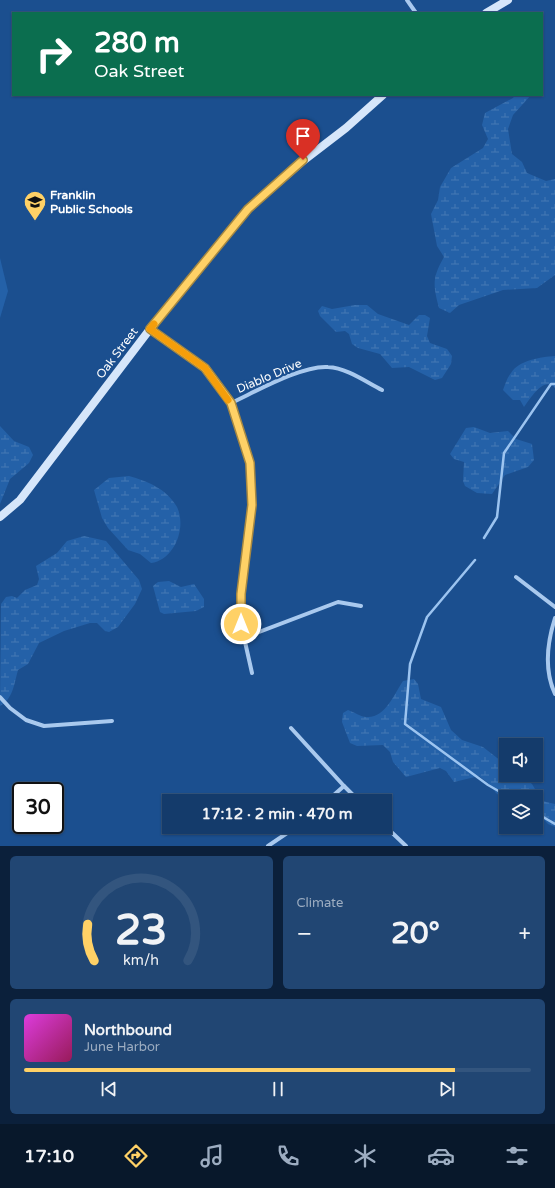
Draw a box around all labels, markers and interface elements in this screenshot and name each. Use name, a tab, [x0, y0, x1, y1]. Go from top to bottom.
text: 280 m	[94, 26, 180, 60]
icon: right	[28, 28, 80, 80]
text: Oak Street	[94, 60, 185, 82]
pin	[286, 119, 320, 160]
icon: arrive	[292, 125, 314, 147]
place label: Franklin Public Schools	[50, 188, 133, 216]
school or university icon: Franklin Public Schools	[22, 189, 48, 222]
street label: Oak Street	[93, 324, 141, 381]
street label: Diablo Drive	[234, 356, 304, 396]
position arrow	[220, 603, 262, 645]
map controls	[499, 738, 543, 834]
button: sound	[499, 738, 543, 782]
speed limit sign: 30	[12, 782, 64, 834]
button: layers	[499, 790, 543, 834]
text: 17:12 · 2 min · 470 m	[202, 805, 352, 823]
text: Climate	[297, 895, 343, 911]
text: 23	[115, 905, 167, 955]
text: 20°	[391, 915, 440, 952]
text: −	[297, 921, 312, 947]
text: +	[519, 921, 531, 947]
text: km/h	[123, 951, 159, 968]
text: Northbound	[84, 1021, 172, 1039]
text: June Harbor	[84, 1039, 160, 1055]
icon: previous	[98, 1078, 120, 1100]
icon: pause	[267, 1078, 289, 1100]
icon: next	[436, 1078, 458, 1100]
icon: directions	[122, 1142, 150, 1170]
icon: music	[198, 1142, 226, 1170]
icon: phone	[274, 1142, 302, 1170]
icon: climate	[351, 1142, 379, 1170]
icon: car	[427, 1142, 455, 1170]
icon: filters	[503, 1142, 531, 1170]
text: 17:10	[24, 1145, 74, 1167]

